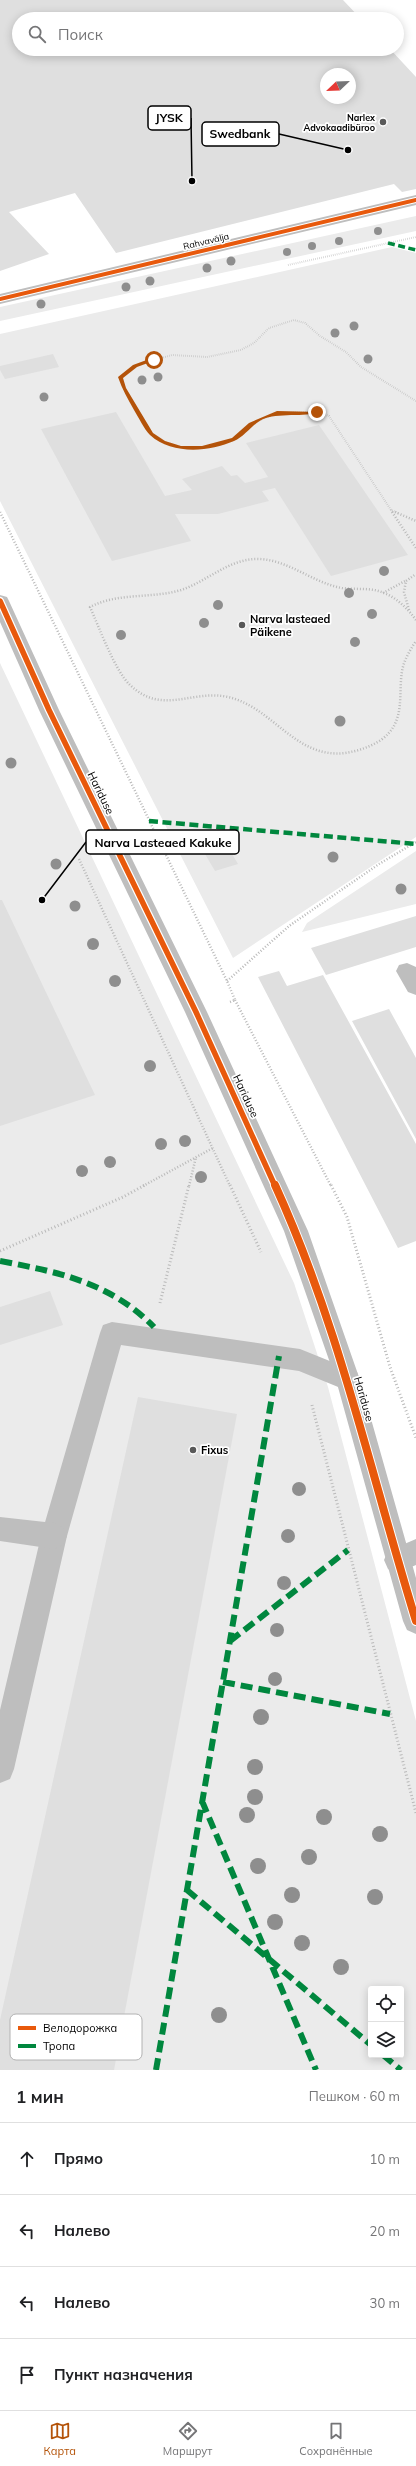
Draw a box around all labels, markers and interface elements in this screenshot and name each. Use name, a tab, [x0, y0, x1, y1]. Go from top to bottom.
search box	[12, 12, 404, 56]
icon: search	[26, 23, 48, 45]
text: Поиск	[58, 25, 103, 44]
north arrow	[320, 68, 356, 104]
callout: JYSK	[148, 106, 191, 130]
text: JYSK	[155, 110, 184, 125]
place label: Narlex Advokaadibüroo	[304, 112, 376, 133]
marker: Narlex Advokaadibüroo	[378, 117, 388, 127]
callout: Swedbank	[202, 122, 279, 146]
text: Swedbank	[210, 126, 271, 141]
street label: Rahvavälja	[182, 230, 230, 252]
route start	[145, 351, 163, 369]
route end	[308, 403, 326, 421]
place label: Narva lasteaed Päikene	[250, 612, 331, 639]
marker: Narva lasteaed Päikene	[237, 620, 247, 630]
street label: Hariduse	[85, 769, 117, 817]
callout: Narva Lasteaed Kakuke	[86, 830, 239, 854]
text: Narva Lasteaed Kakuke	[95, 835, 232, 850]
street label: Hariduse	[230, 1072, 262, 1120]
street label: Hariduse	[351, 1375, 377, 1423]
place label: Fixus	[201, 1443, 229, 1457]
marker: Fixus	[188, 1445, 198, 1455]
map controls	[368, 1986, 404, 2058]
button: locate	[368, 1986, 404, 2022]
legend	[10, 2014, 142, 2060]
text: Велодорожка	[43, 2021, 117, 2035]
button: layers	[368, 2022, 404, 2058]
text: Тропа	[43, 2039, 75, 2053]
text: 1 мин	[16, 2086, 64, 2107]
text: Пешком · 60 m	[309, 2088, 400, 2104]
icon: ahead	[16, 2148, 38, 2170]
text: Прямо	[54, 2149, 103, 2168]
text: 10 m	[370, 2151, 400, 2167]
icon: left	[16, 2220, 38, 2242]
text: Налево	[54, 2221, 110, 2240]
text: 20 m	[370, 2223, 400, 2239]
icon: left	[16, 2292, 38, 2314]
text: Налево	[54, 2293, 110, 2312]
text: 30 m	[370, 2295, 400, 2311]
icon: arrive	[16, 2364, 38, 2386]
text: Пункт назначения	[54, 2365, 193, 2384]
tab: Карта	[43, 2420, 76, 2458]
tab: Маршрут	[163, 2420, 212, 2458]
tab: Сохранённые	[299, 2420, 373, 2458]

